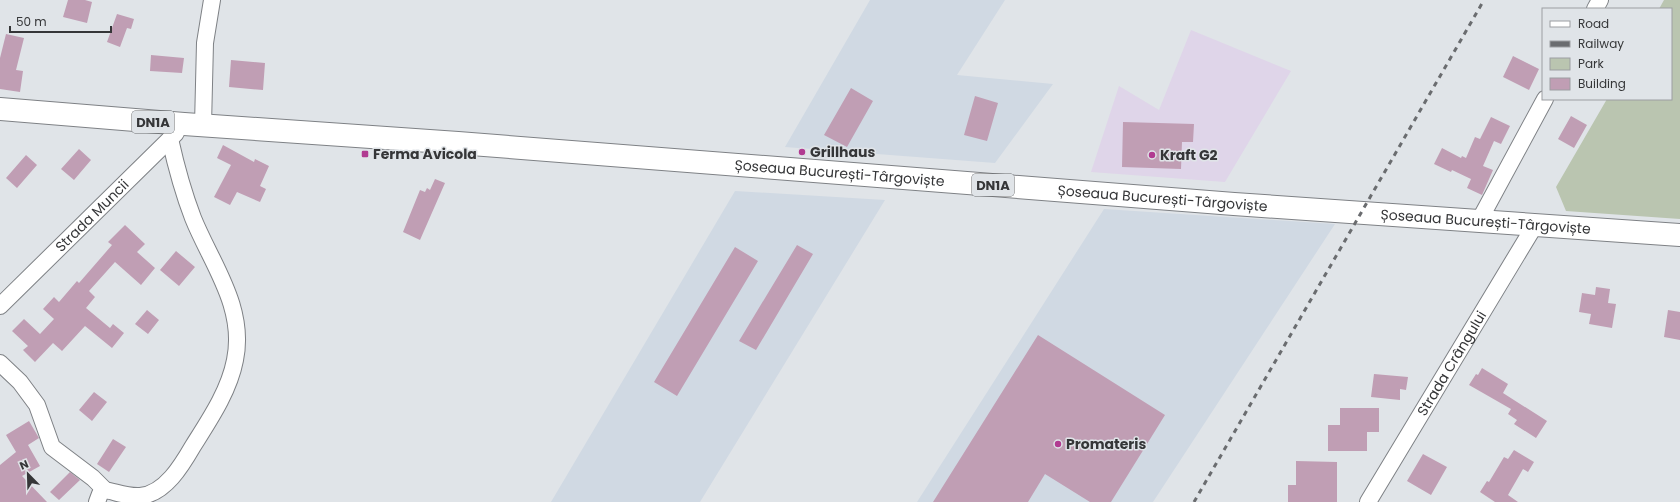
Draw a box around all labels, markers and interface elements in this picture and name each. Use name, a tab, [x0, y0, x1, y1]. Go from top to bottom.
scale bar	[10, 8, 111, 34]
legend	[1542, 8, 1672, 100]
text: 50 m	[16, 13, 47, 30]
text: Road	[1578, 15, 1609, 32]
text: Railway	[1578, 35, 1624, 52]
text: Park	[1578, 55, 1605, 72]
text: Building	[1578, 75, 1626, 92]
road number: DN1A	[132, 111, 174, 133]
place label: Grillhaus	[810, 142, 875, 162]
place label: Ferma Avicola	[373, 144, 477, 164]
place label: Kraft G2	[1160, 145, 1218, 165]
marker: Grillhaus	[797, 147, 807, 157]
marker: Ferma Avicola	[360, 149, 370, 159]
marker: Kraft G2	[1147, 150, 1157, 160]
street label: Șoseaua București-Târgoviște	[734, 155, 946, 191]
road number: DN1A	[972, 174, 1014, 196]
street label: Strada Muncii	[51, 175, 133, 256]
street label: Șoseaua București-Târgoviște	[1057, 180, 1269, 216]
street label: Șoseaua București-Târgoviște	[1380, 204, 1592, 239]
street label: Strada Crângului	[1412, 307, 1491, 420]
place label: Promateris	[1066, 434, 1146, 454]
marker: Promateris	[1053, 439, 1063, 449]
north arrow	[8, 454, 48, 494]
text: N	[17, 456, 31, 474]

